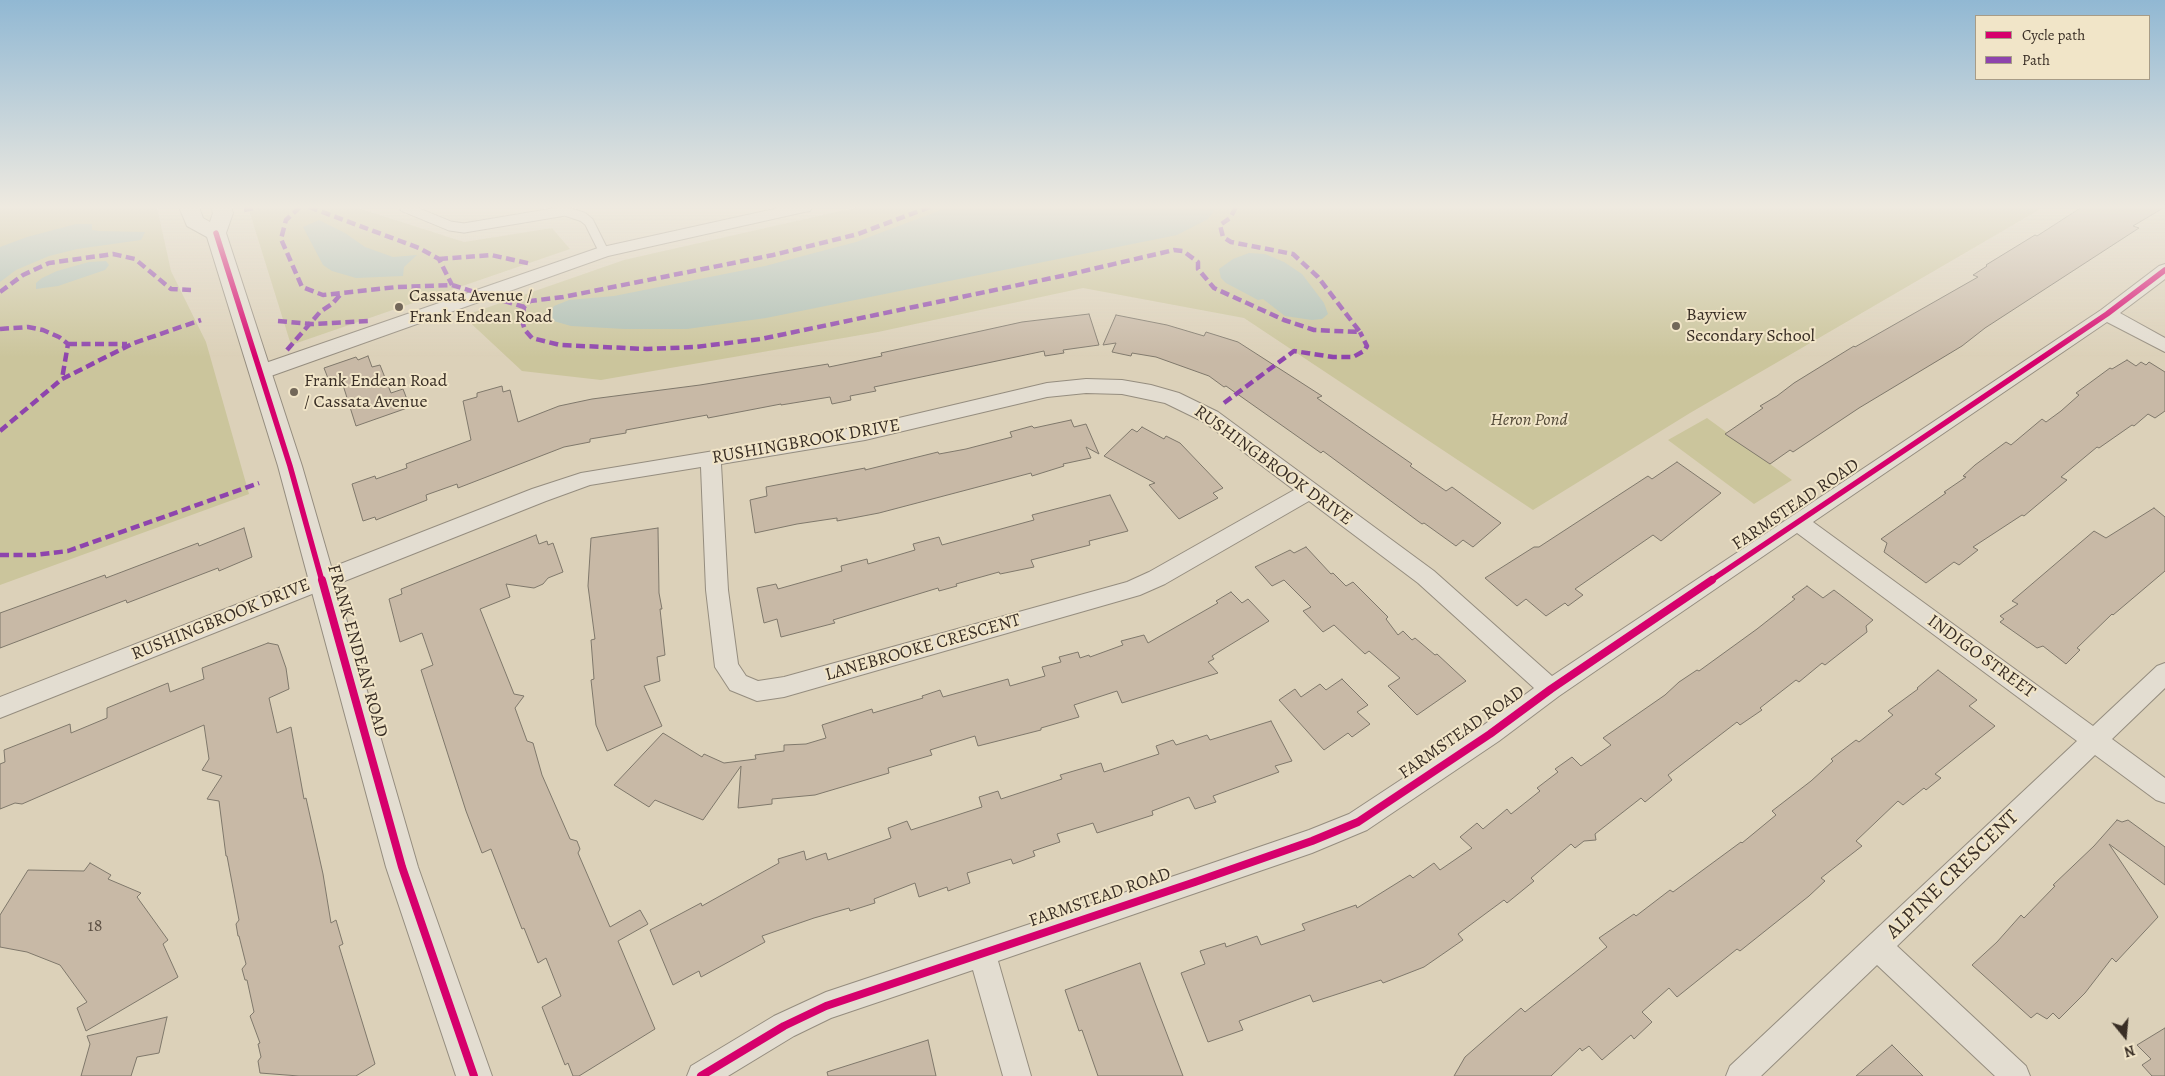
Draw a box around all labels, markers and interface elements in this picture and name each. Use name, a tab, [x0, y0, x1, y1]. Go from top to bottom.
legend	[1975, 15, 2150, 80]
text: Cycle path	[2022, 25, 2085, 45]
text: Path	[2022, 50, 2050, 70]
place label: Cassata Avenue / Frank Endean Road	[409, 286, 552, 328]
marker: Cassata Avenue / Frank Endean Road	[393, 301, 405, 313]
place label: Bayview Secondary School	[1686, 305, 1815, 348]
marker: Bayview Secondary School	[1670, 320, 1682, 332]
place label: Frank Endean Road / Cassata Avenue	[304, 371, 447, 414]
marker: Frank Endean Road / Cassata Avenue	[288, 386, 300, 398]
street label: RUSHINGBROOK DRIVE	[1190, 401, 1356, 531]
park label: Heron Pond	[1490, 410, 1568, 432]
street label: RUSHINGBROOK DRIVE	[710, 415, 902, 469]
street label: FARMSTEAD ROAD	[1728, 454, 1864, 556]
street label: FRANK ENDEAN ROAD	[322, 562, 392, 740]
street label: RUSHINGBROOK DRIVE	[129, 574, 313, 666]
street label: LANEBROOKE CRESCENT	[823, 610, 1023, 686]
street label: INDIGO STREET	[1923, 611, 2039, 703]
street label: FARMSTEAD ROAD	[1395, 682, 1529, 784]
street label: ALPINE CRESCENT	[1881, 805, 2025, 945]
street label: FARMSTEAD ROAD	[1026, 864, 1174, 932]
house number: 18	[88, 916, 102, 938]
north arrow	[2100, 1011, 2150, 1061]
text: N	[2122, 1040, 2137, 1061]

